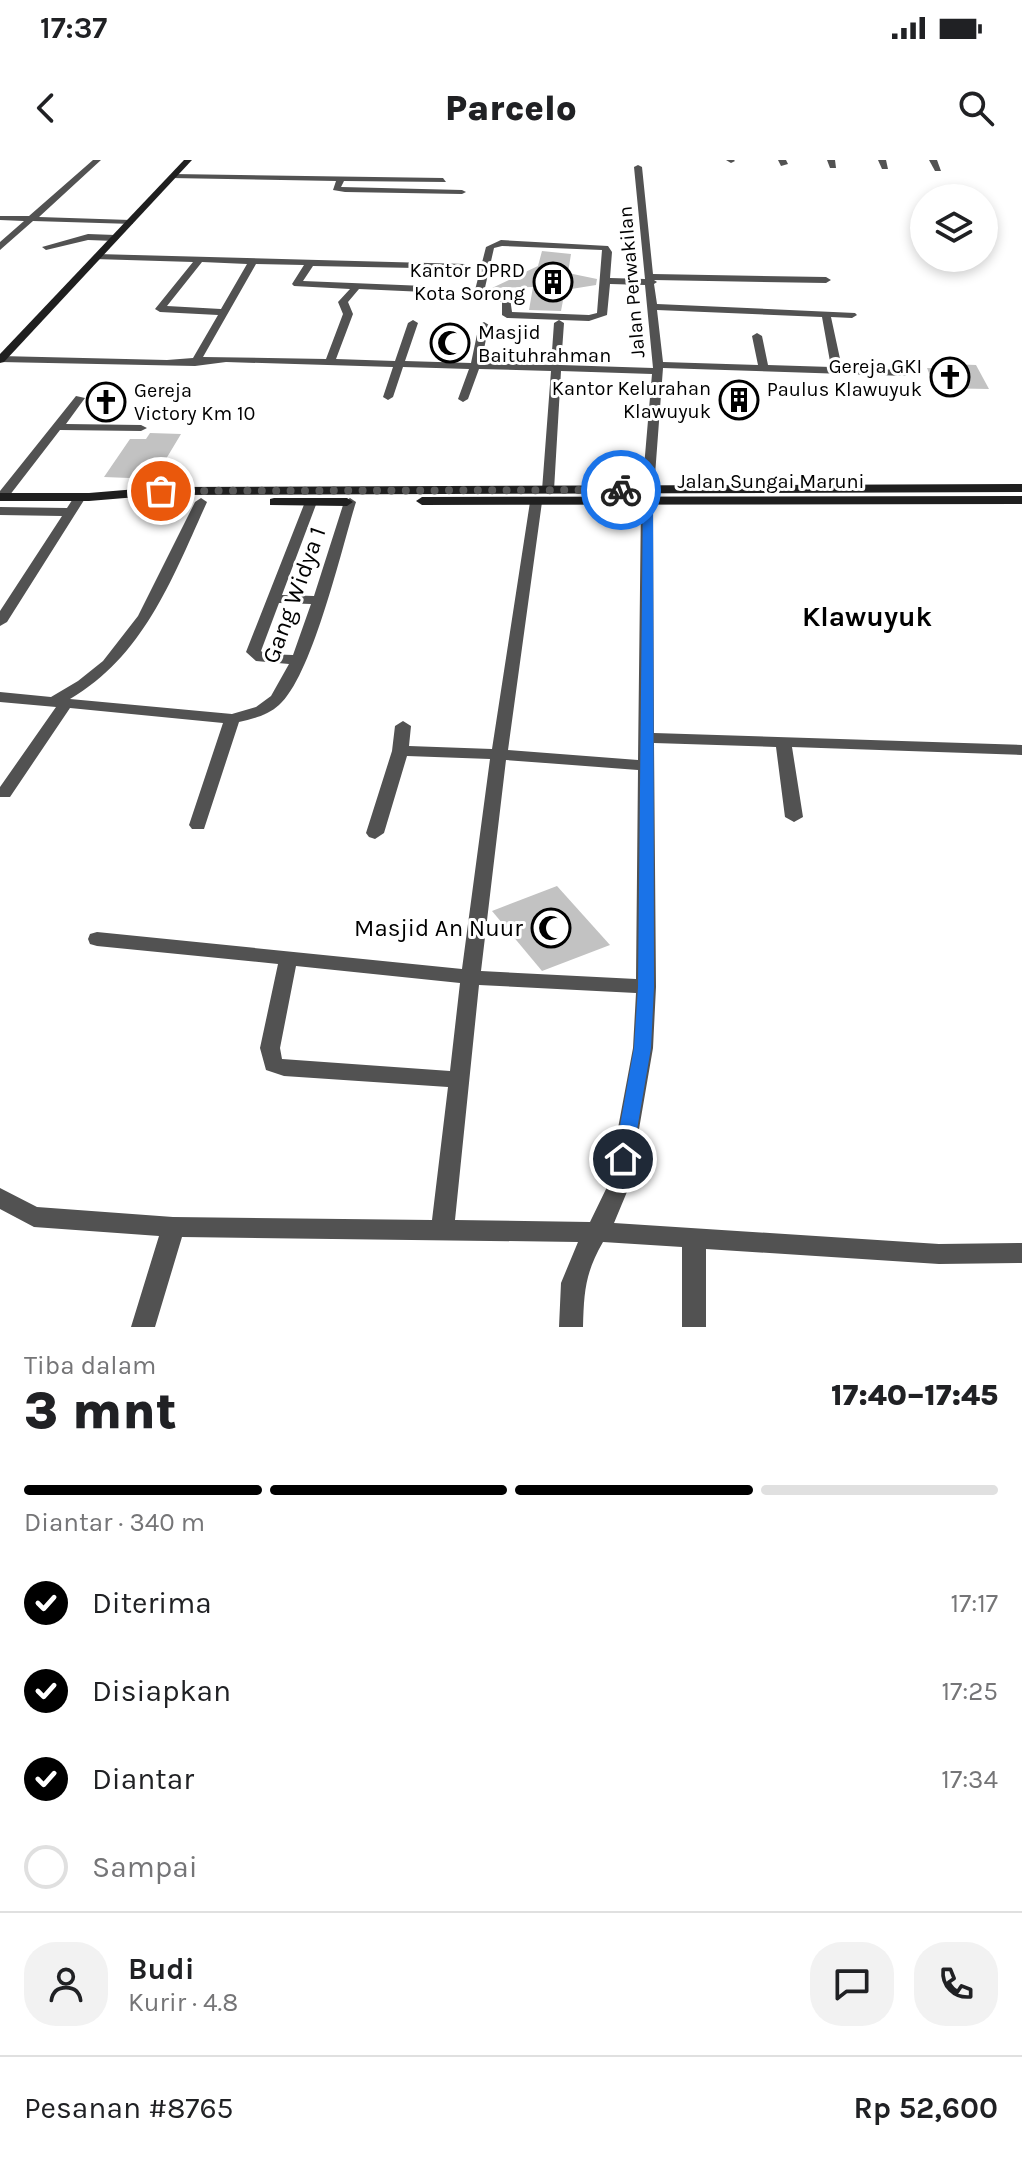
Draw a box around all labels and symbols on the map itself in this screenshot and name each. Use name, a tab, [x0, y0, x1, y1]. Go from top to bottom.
street label: Jalan Perwakilan	[613, 205, 650, 359]
place label: Kantor DPRD Kota Sorong	[410, 259, 525, 305]
building icon: Kantor DPRD Kota Sorong	[532, 261, 574, 303]
place label: Masjid Baituhrahman	[478, 321, 611, 367]
mosque icon: Masjid Baituhrahman	[429, 322, 471, 364]
place label: Gereja GKI Paulus Klawuyuk	[767, 355, 922, 401]
church icon: Gereja GKI Paulus Klawuyuk	[929, 356, 971, 398]
place label: Kantor Kelurahan Klawuyuk	[552, 377, 711, 423]
place label: Gereja Victory Km 10	[134, 379, 255, 425]
building icon: Kantor Kelurahan Klawuyuk	[718, 379, 760, 421]
church icon: Gereja Victory Km 10	[85, 381, 127, 423]
courier	[581, 450, 661, 530]
pin	[127, 457, 195, 525]
street label: Jalan Sungai Maruni	[677, 470, 865, 493]
street label: Gang Widya 1	[256, 523, 332, 667]
district label: Klawuyuk	[802, 600, 933, 633]
mosque icon: Masjid An Nuur	[530, 907, 572, 949]
place label: Masjid An Nuur	[354, 914, 523, 942]
pin	[589, 1125, 657, 1193]

